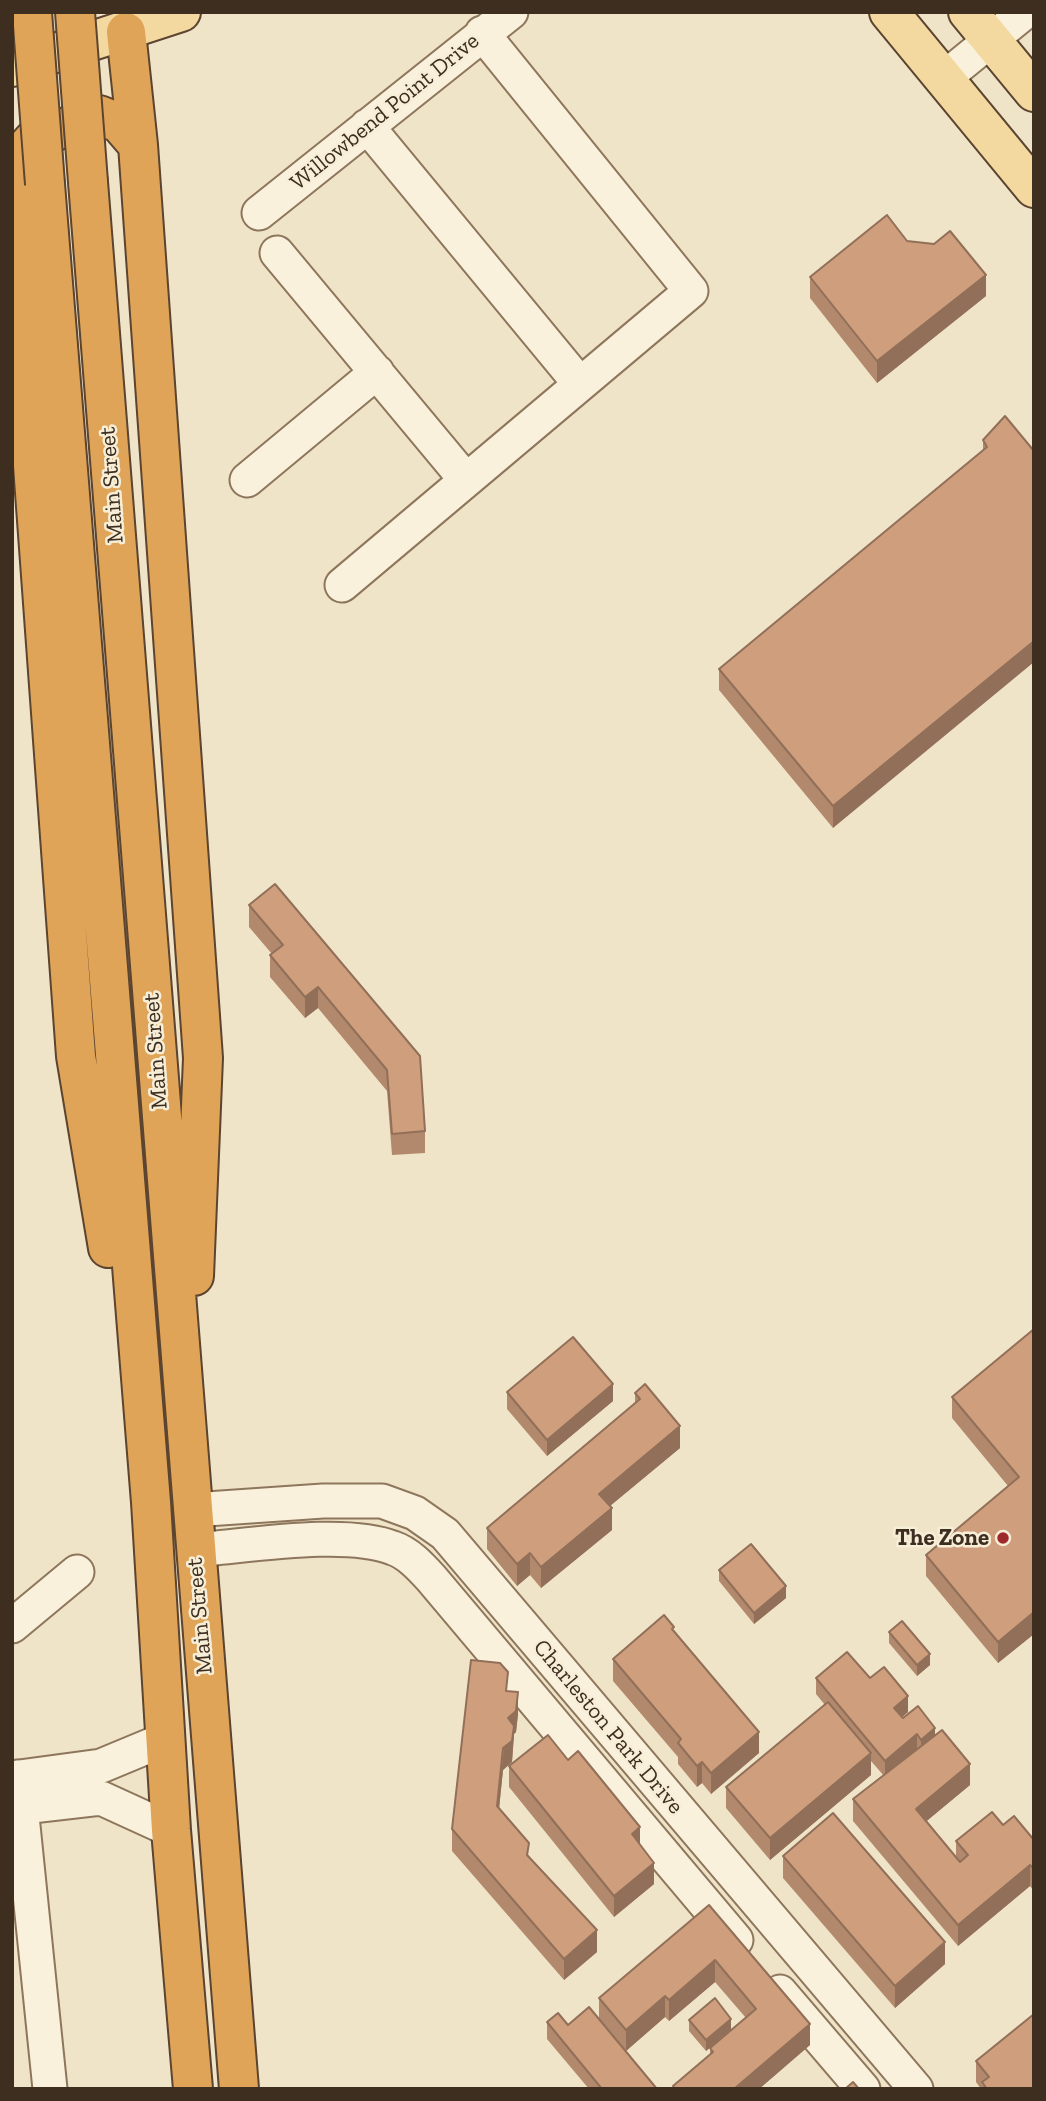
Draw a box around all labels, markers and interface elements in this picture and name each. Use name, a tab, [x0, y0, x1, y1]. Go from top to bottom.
street label: Willowbend Point Drive	[285, 27, 485, 197]
street label: Main Street	[94, 426, 130, 544]
street label: Main Street	[138, 992, 174, 1110]
place label: The Zone	[895, 1524, 989, 1552]
marker: The Zone	[995, 1530, 1011, 1546]
street label: Main Street	[181, 1557, 219, 1675]
street label: Charleston Park Drive	[527, 1634, 689, 1820]

